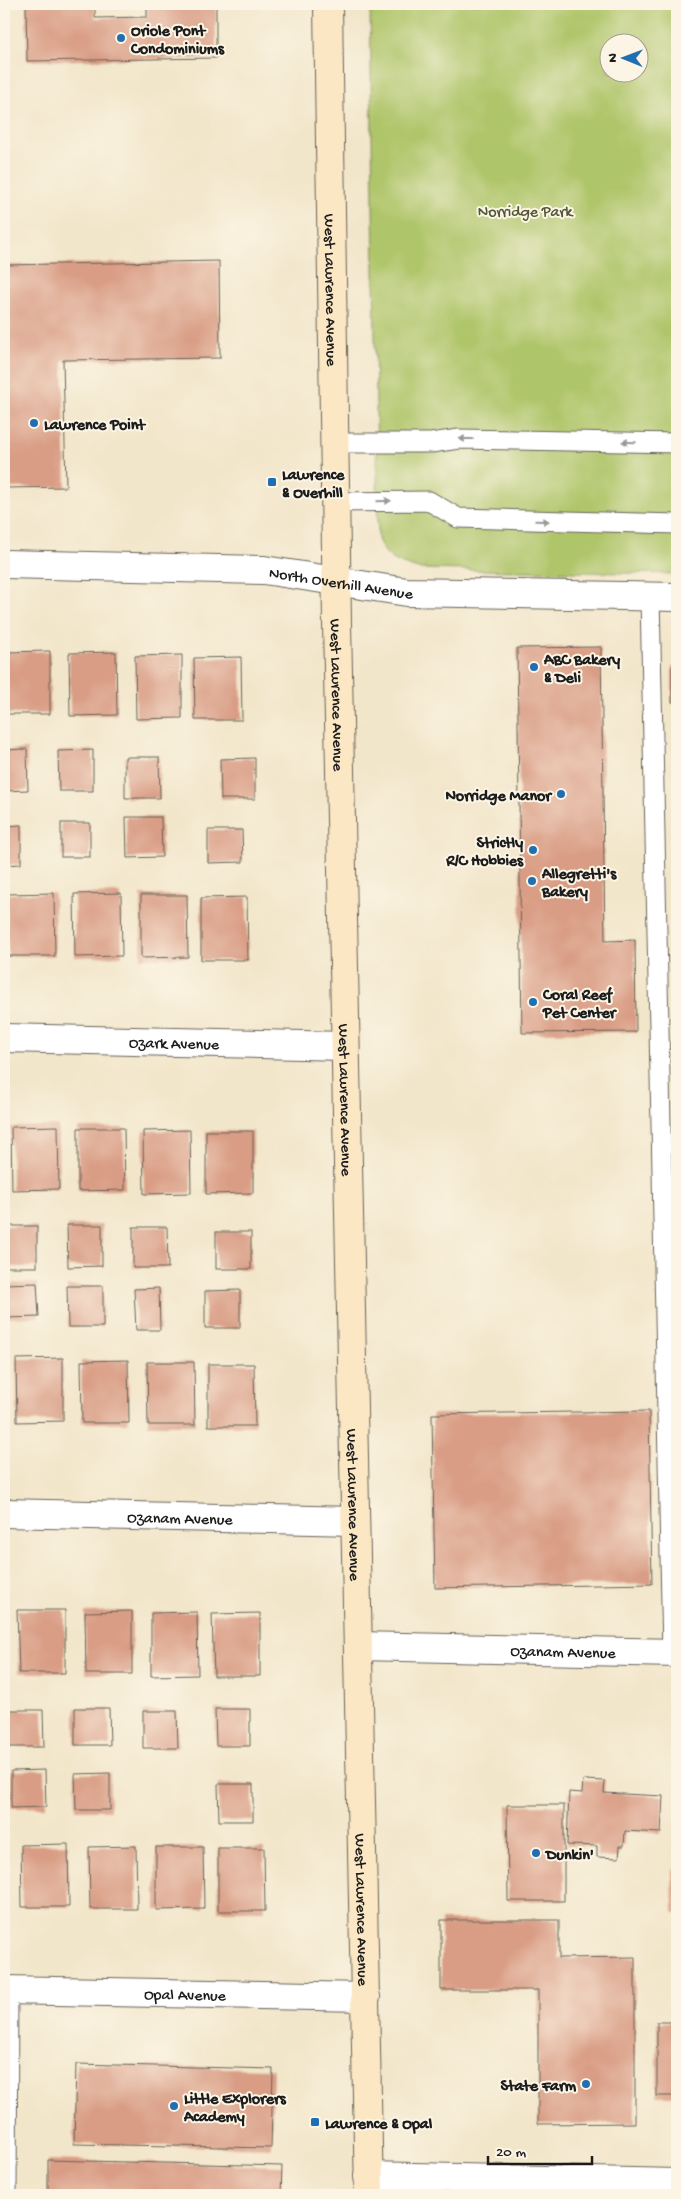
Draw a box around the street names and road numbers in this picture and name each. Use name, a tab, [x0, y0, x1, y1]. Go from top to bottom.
street label: West Lawrence Avenue	[318, 214, 339, 367]
street label: North Overhill Avenue	[267, 565, 414, 605]
street label: West Lawrence Avenue	[324, 619, 346, 772]
street label: West Lawrence Avenue	[332, 1024, 354, 1177]
street label: Ozark Avenue	[128, 1035, 220, 1056]
street label: West Lawrence Avenue	[340, 1428, 363, 1582]
street label: Ozanam Avenue	[127, 1510, 234, 1531]
street label: Ozanam Avenue	[510, 1643, 617, 1665]
street label: West Lawrence Avenue	[349, 1833, 371, 1987]
street label: Opal Avenue	[144, 1987, 227, 2007]

